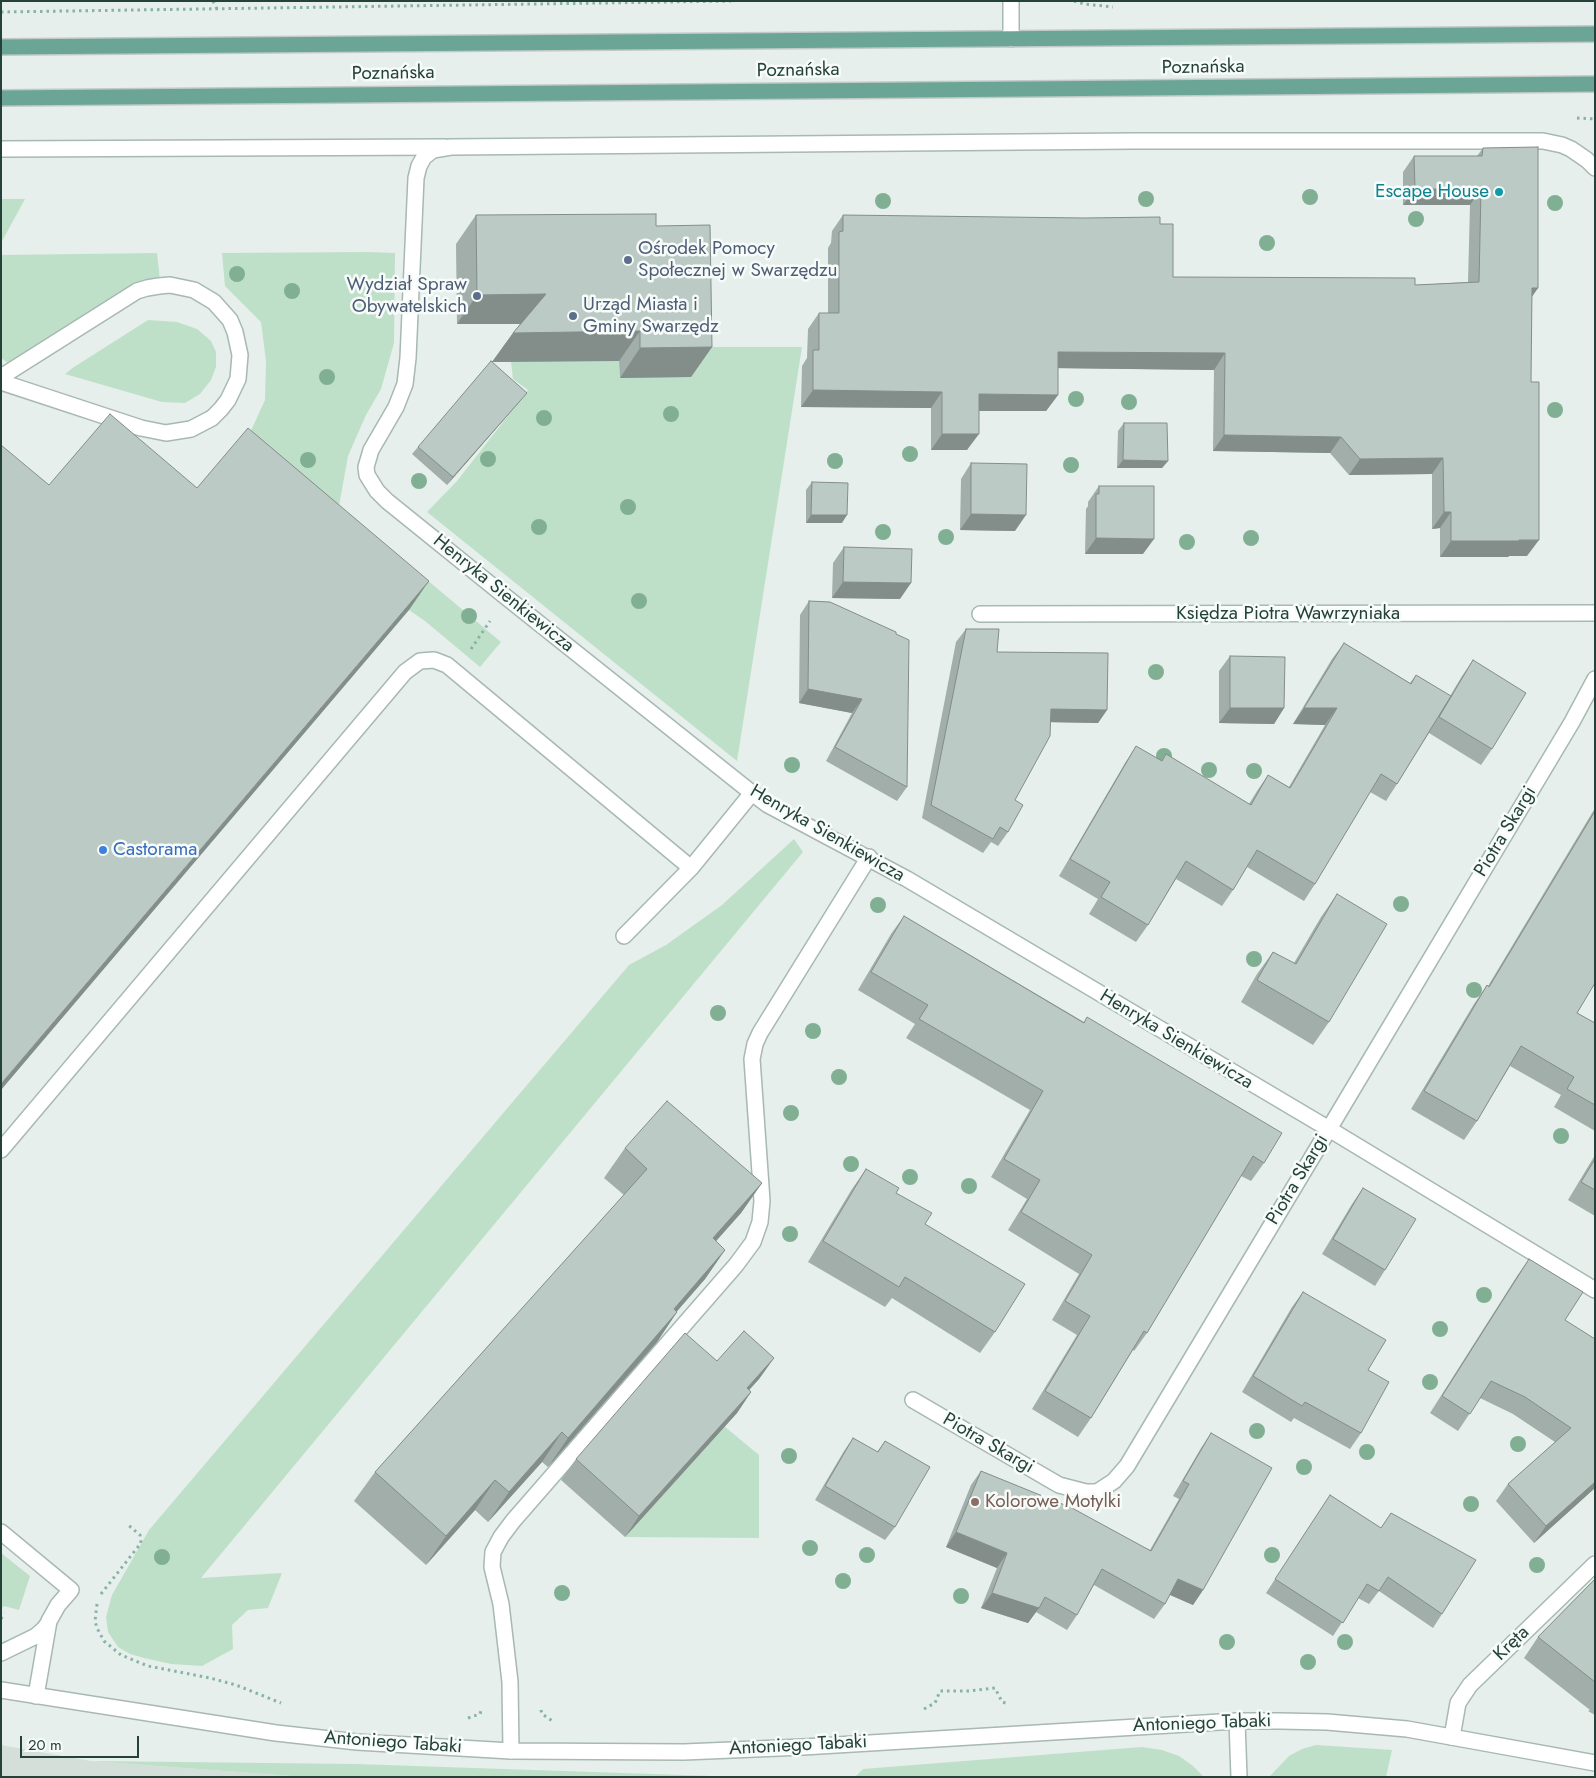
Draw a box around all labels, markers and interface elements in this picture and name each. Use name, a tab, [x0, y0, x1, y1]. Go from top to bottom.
street label: Poznańska	[1161, 56, 1245, 80]
street label: Poznańska	[756, 59, 840, 83]
street label: Poznańska	[351, 62, 435, 86]
place label: Escape House	[1375, 181, 1489, 203]
marker: Escape House	[1493, 186, 1505, 198]
place label: Ośrodek Pomocy Społecznej w Swarzędzu	[638, 238, 838, 282]
marker: Ośrodek Pomocy Społecznej w Swarzędzu	[622, 254, 634, 266]
place label: Wydział Spraw Obywatelskich	[346, 274, 467, 318]
marker: Wydział Spraw Obywatelskich	[471, 290, 483, 302]
place label: Urząd Miasta i Gminy Swarzędz	[583, 294, 719, 338]
marker: Urząd Miasta i Gminy Swarzędz	[567, 310, 579, 322]
street label: Henryka Sienkiewicza	[428, 530, 578, 658]
street label: Księdza Piotra Wawrzyniaka	[1176, 603, 1400, 625]
street label: Henryka Sienkiewicza	[746, 780, 908, 888]
street label: Piotra Skargi	[1470, 783, 1542, 881]
place label: Castorama	[113, 839, 197, 861]
marker: Castorama	[97, 844, 109, 856]
street label: Henryka Sienkiewicza	[1095, 985, 1257, 1095]
street label: Piotra Skargi	[1262, 1131, 1334, 1229]
street label: Piotra Skargi	[938, 1409, 1038, 1479]
place label: Kolorowe Motylki	[985, 1491, 1121, 1513]
marker: Kolorowe Motylki	[969, 1496, 981, 1508]
street label: Kręta	[1490, 1622, 1534, 1666]
street label: Antoniego Tabaki	[1132, 1710, 1272, 1738]
scale bar	[22, 1726, 141, 1758]
street label: Antoniego Tabaki	[323, 1727, 463, 1759]
street label: Antoniego Tabaki	[728, 1731, 868, 1761]
text: 20 m	[28, 1734, 62, 1756]

